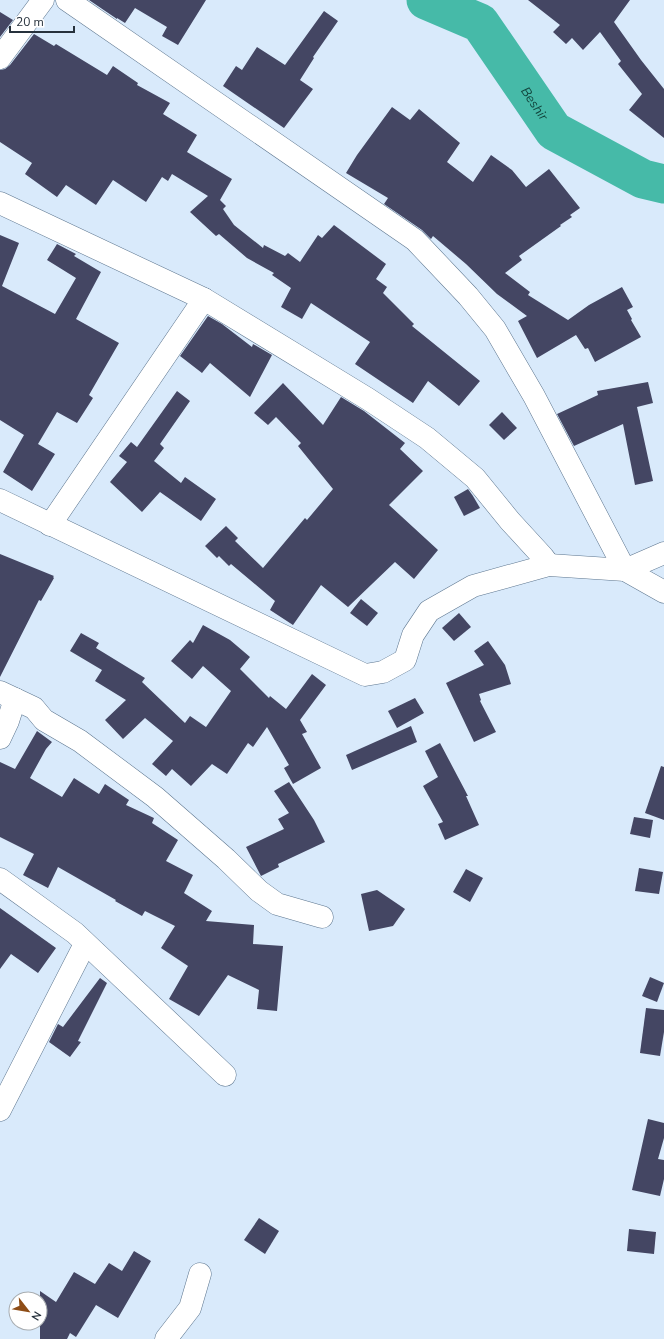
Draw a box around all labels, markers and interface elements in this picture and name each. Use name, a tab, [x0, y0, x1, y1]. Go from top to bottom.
scale bar	[10, 8, 74, 34]
text: 20 m	[16, 14, 44, 30]
water label: Beshir	[516, 83, 552, 124]
north arrow	[8, 1291, 48, 1331]
text: N	[28, 1309, 45, 1323]

